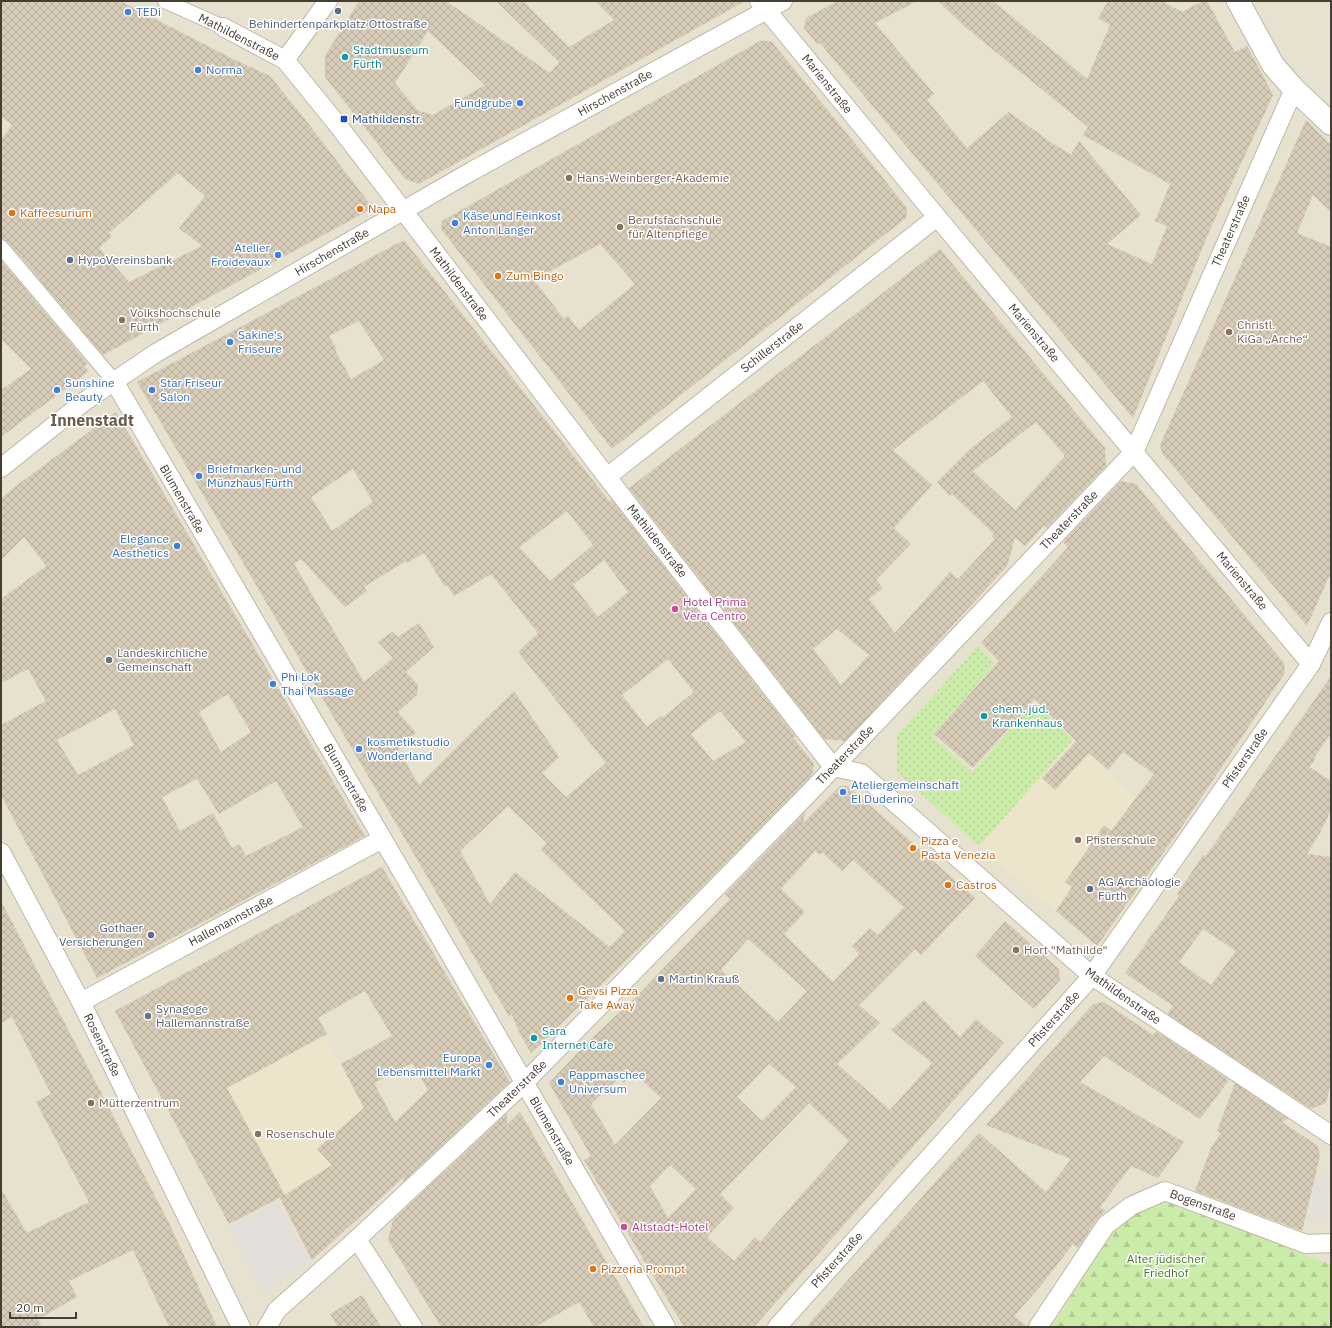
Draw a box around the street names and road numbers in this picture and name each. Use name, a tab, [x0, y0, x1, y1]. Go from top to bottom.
street label: Mathildenstraße	[196, 10, 283, 64]
street label: Marienstraße	[799, 51, 856, 117]
street label: Hirschenstraße	[575, 66, 655, 119]
street label: Theaterstraße	[1208, 192, 1253, 269]
street label: Hirschenstraße	[292, 224, 372, 279]
street label: Mathildenstraße	[427, 244, 492, 324]
street label: Marienstraße	[1006, 300, 1064, 365]
street label: Schillerstraße	[737, 317, 806, 376]
street label: Blumenstraße	[157, 462, 208, 536]
street label: Theaterstraße	[1037, 487, 1101, 553]
street label: Mathildenstraße	[624, 501, 691, 581]
street label: Marienstraße	[1214, 548, 1272, 613]
street label: Theaterstraße	[813, 722, 877, 788]
street label: Pfisterstraße	[1218, 724, 1271, 791]
street label: Blumenstraße	[321, 741, 372, 815]
street label: Hallemannstraße	[186, 892, 276, 949]
street label: Mathildenstraße	[1083, 964, 1164, 1027]
street label: Pfisterstraße	[1025, 987, 1083, 1050]
street label: Rosenstraße	[81, 1011, 124, 1079]
street label: Theaterstraße	[484, 1056, 550, 1121]
street label: Blumenstraße	[527, 1094, 578, 1168]
street label: Bogenstraße	[1168, 1186, 1239, 1224]
street label: Pfisterstraße	[808, 1228, 866, 1291]

